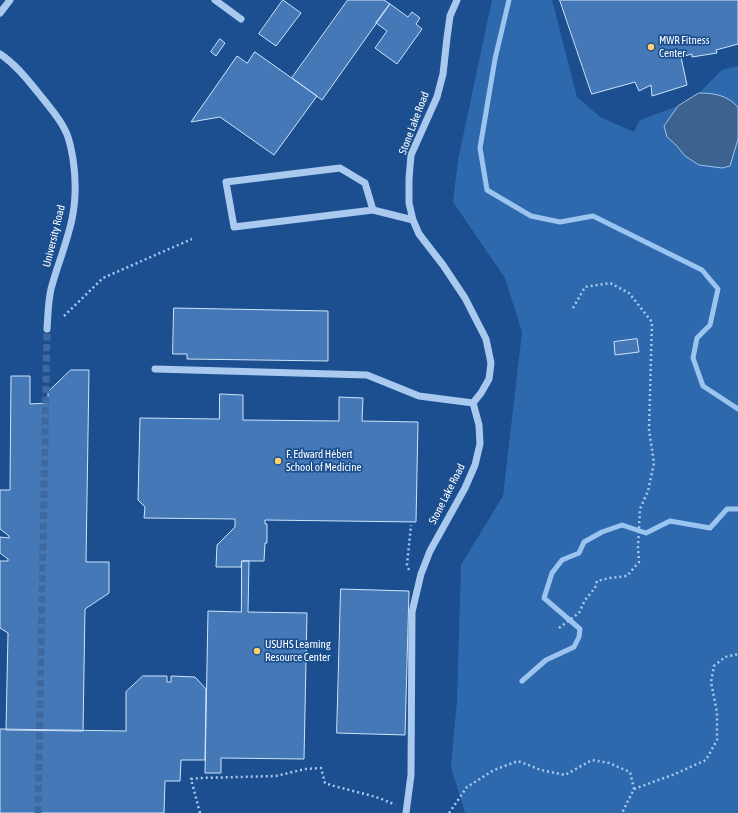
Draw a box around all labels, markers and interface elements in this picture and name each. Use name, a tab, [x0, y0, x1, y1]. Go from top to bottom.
place label: MWR Fitness Center	[659, 34, 710, 60]
marker: MWR Fitness Center	[646, 42, 656, 52]
street label: Stone Lake Road	[396, 90, 432, 156]
street label: University Road	[40, 204, 68, 268]
place label: F. Edward Hébert School of Medicine	[286, 448, 361, 474]
marker: F. Edward Hébert School of Medicine	[273, 456, 283, 466]
street label: Stone Lake Road	[426, 462, 468, 526]
place label: USUHS Learning Resource Center	[265, 638, 331, 664]
marker: USUHS Learning Resource Center	[252, 646, 262, 656]

